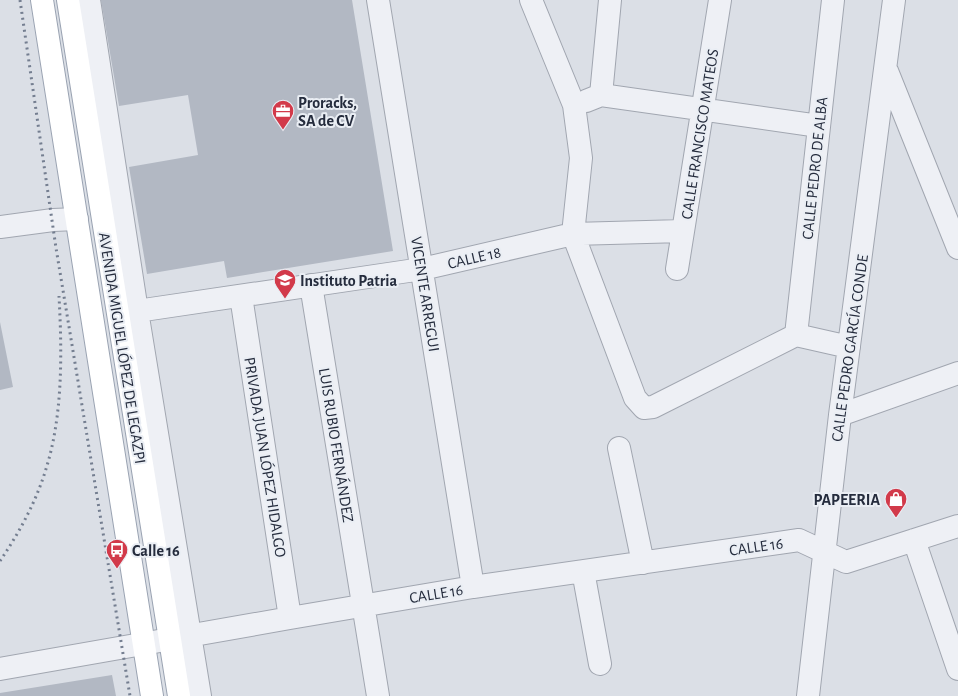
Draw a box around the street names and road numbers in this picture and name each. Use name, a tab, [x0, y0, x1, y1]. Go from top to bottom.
street label: CALLE FRANCISCO MATEOS	[679, 48, 721, 220]
street label: CALLE PEDRO DE ALBA	[800, 96, 830, 240]
street label: AVENIDA MIGUEL LÓPEZ DE LEGAZPI	[96, 231, 150, 465]
street label: VICENTE ARREGUI	[408, 235, 442, 353]
street label: CALLE 18	[446, 244, 502, 272]
street label: CALLE PEDRO GARCÍA CONDE	[827, 253, 871, 443]
street label: PRIVADA JUAN LÓPEZ HIDALGO	[241, 356, 291, 558]
street label: LUIS RUBIO FERNÁNDEZ	[316, 366, 358, 524]
street label: CALLE 16	[728, 535, 784, 559]
street label: CALLE 16	[408, 582, 464, 606]

